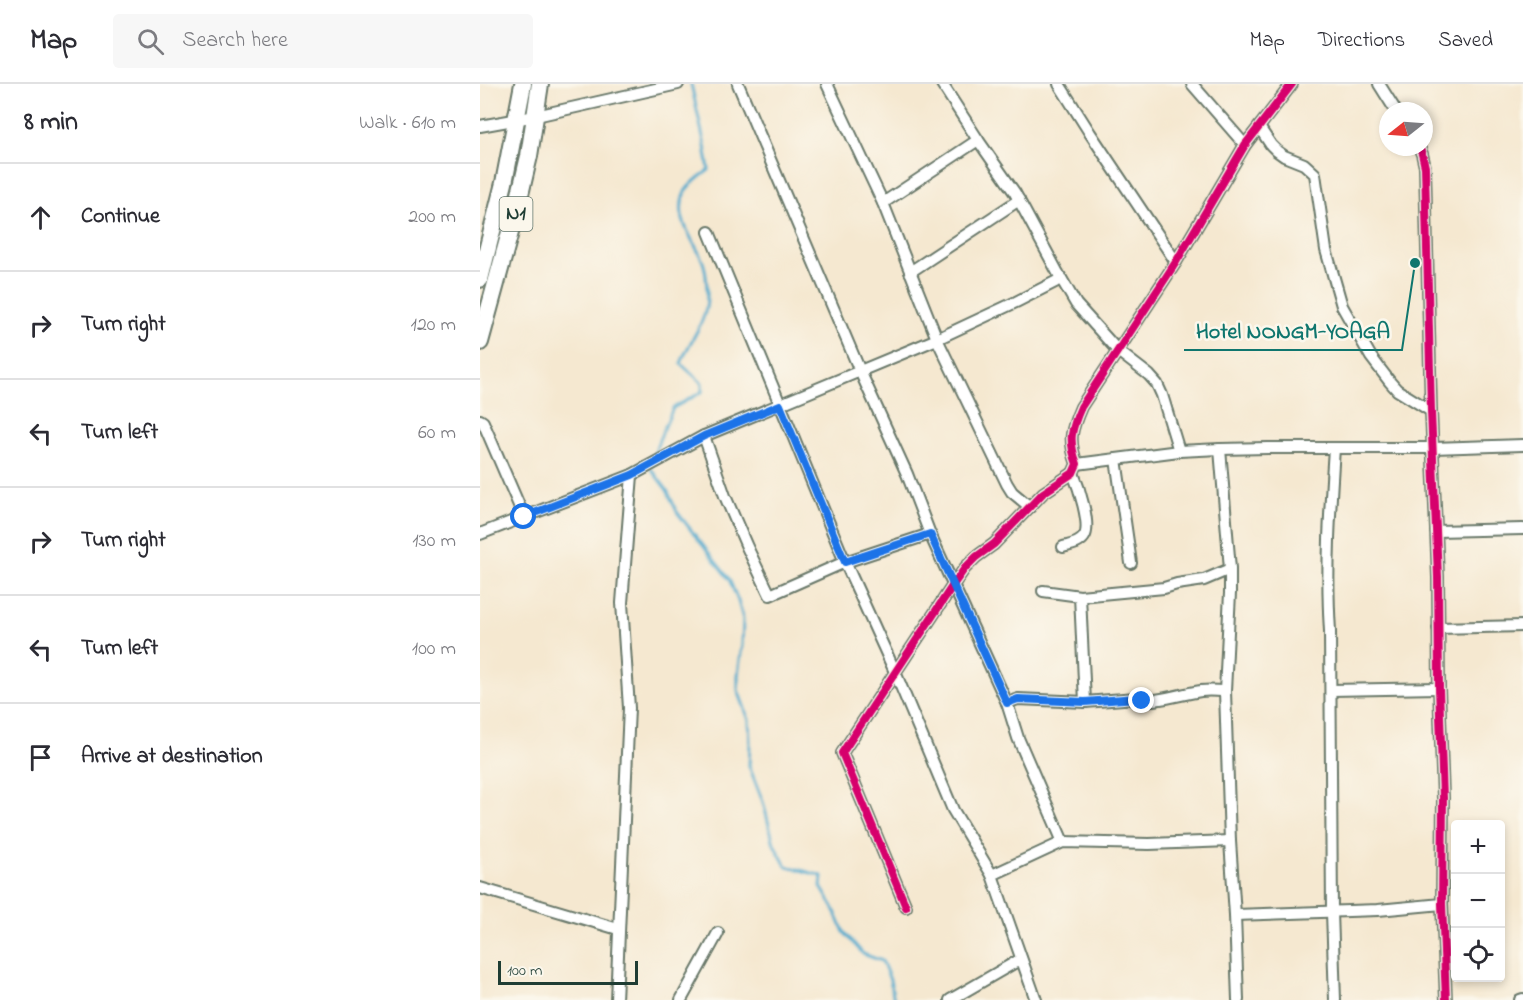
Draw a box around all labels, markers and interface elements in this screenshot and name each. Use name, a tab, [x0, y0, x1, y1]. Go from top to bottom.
search box	[113, 14, 533, 68]
text: Map	[30, 21, 77, 62]
icon: search	[134, 25, 167, 58]
text: Search here	[182, 25, 288, 57]
text: Map	[1249, 26, 1285, 56]
text: Directions	[1318, 26, 1405, 56]
text: Saved	[1438, 26, 1493, 56]
north arrow	[1379, 102, 1433, 156]
text: 8 min	[24, 104, 78, 142]
text: Walk · 610 m	[359, 109, 456, 138]
road number: N1	[500, 197, 532, 231]
icon: ahead	[24, 201, 57, 234]
text: Continue	[81, 201, 160, 233]
text: 200 m	[408, 203, 456, 232]
icon: right	[24, 309, 57, 342]
text: Turn right	[81, 309, 166, 341]
callout: Hotel NONGM-YOAGA	[1184, 310, 1402, 350]
text: 120 m	[411, 311, 456, 340]
text: Hotel NONGM-YOAGA	[1196, 317, 1390, 349]
icon: left	[24, 417, 57, 450]
text: Turn left	[81, 417, 158, 449]
text: 60 m	[418, 419, 456, 448]
route start	[510, 503, 536, 529]
icon: right	[24, 525, 57, 558]
text: Turn right	[81, 525, 166, 557]
text: 130 m	[412, 527, 456, 556]
icon: left	[24, 633, 57, 666]
text: Turn left	[81, 633, 158, 665]
text: 100 m	[412, 635, 456, 664]
route end	[1128, 687, 1154, 713]
icon: arrive	[24, 741, 57, 774]
text: Arrive at destination	[81, 741, 263, 773]
map controls	[1451, 820, 1505, 982]
button: +	[1451, 820, 1505, 874]
button: −	[1451, 874, 1505, 928]
button: locate	[1451, 928, 1505, 982]
scale bar	[498, 958, 638, 986]
text: 100 m	[507, 959, 542, 983]

